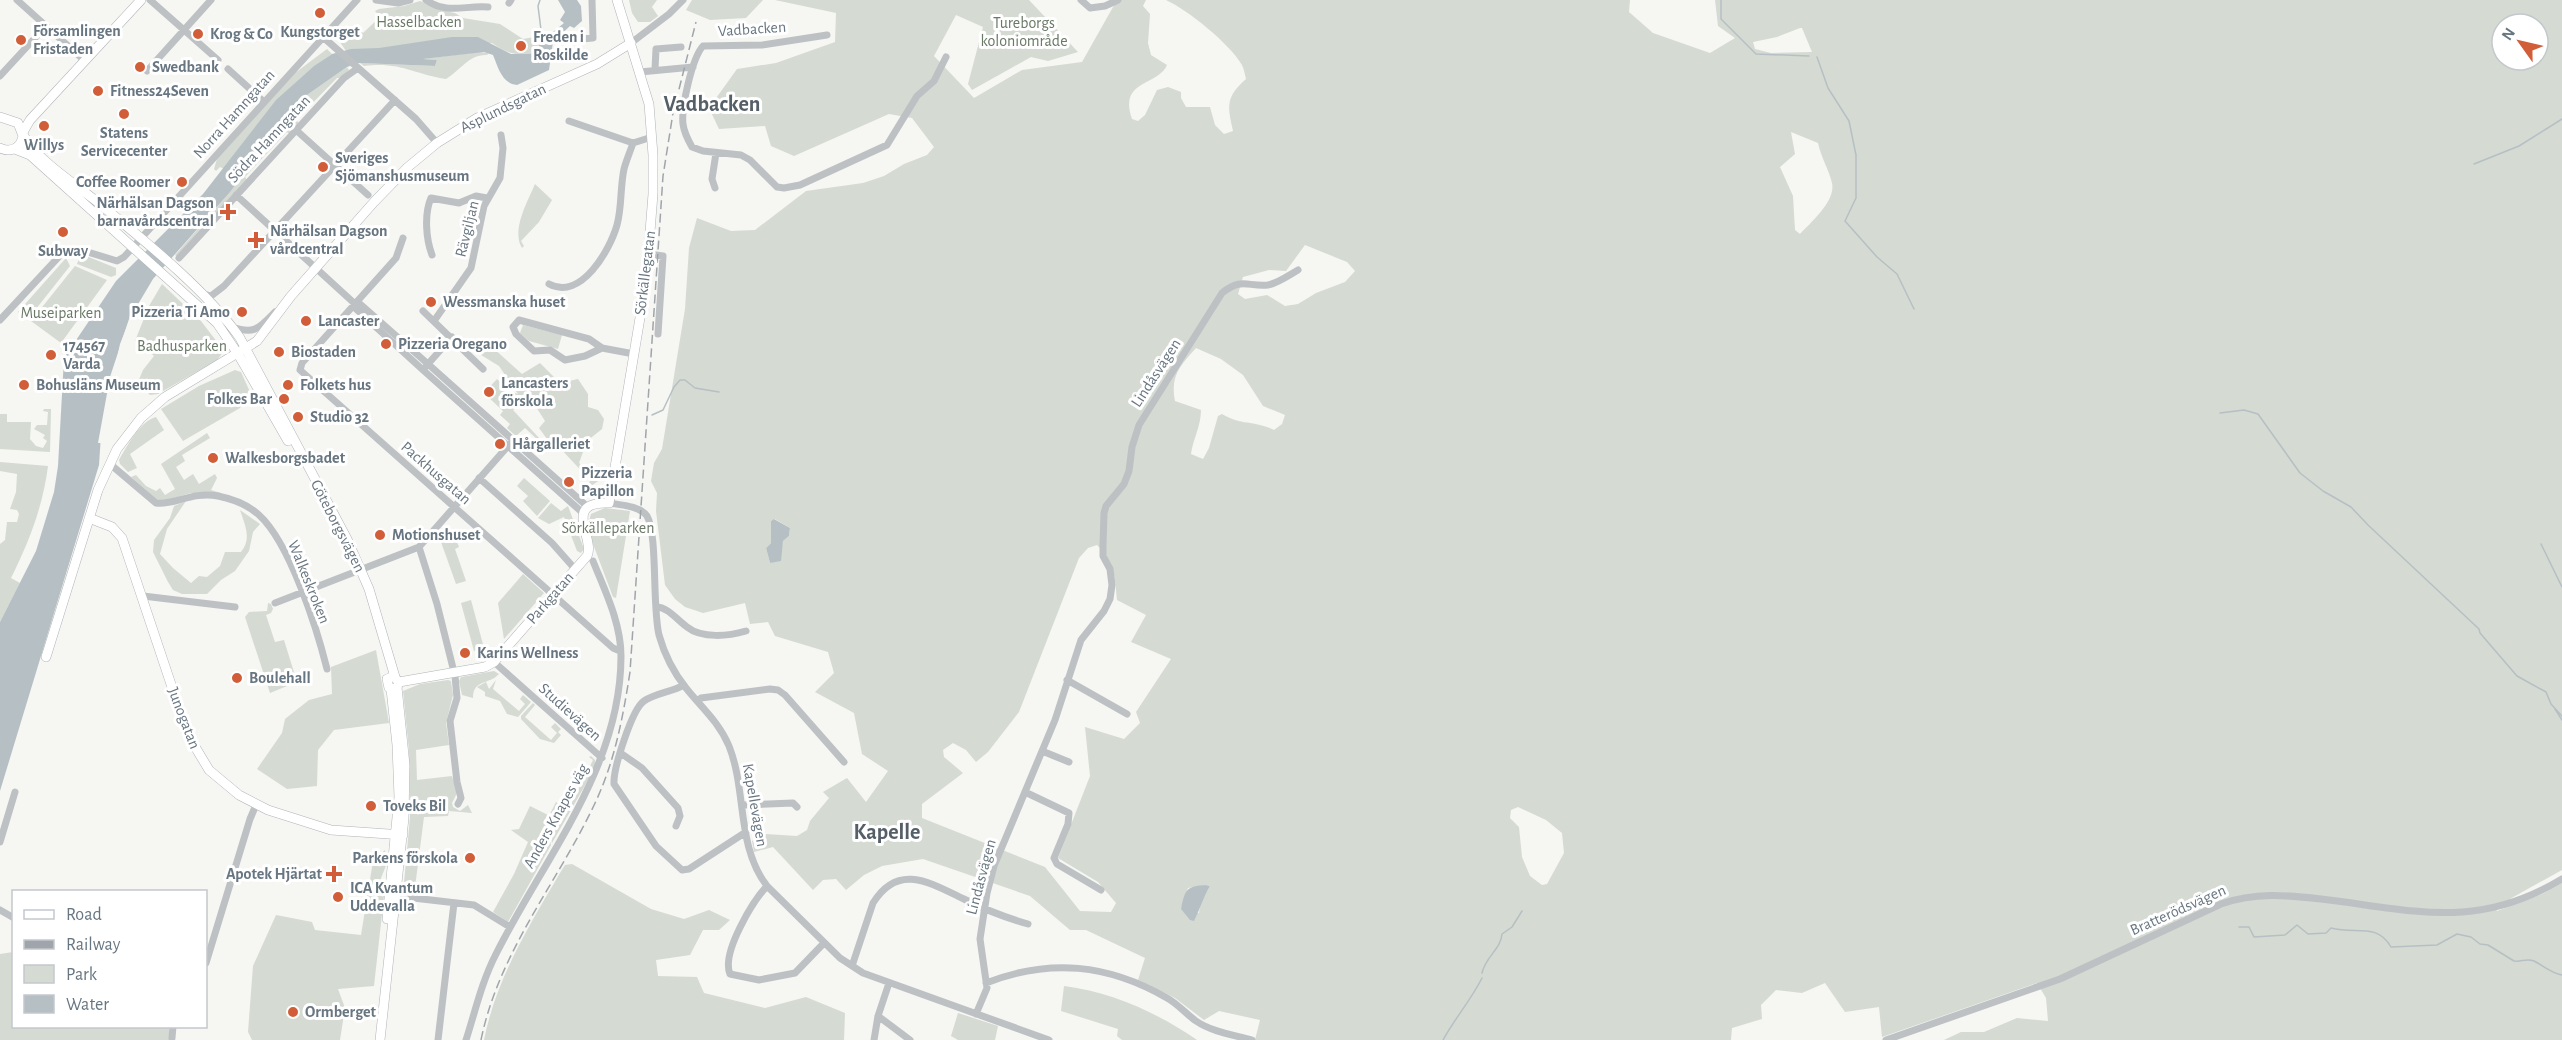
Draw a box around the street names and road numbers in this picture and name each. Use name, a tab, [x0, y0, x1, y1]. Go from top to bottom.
street label: Vadbacken	[717, 19, 787, 39]
street label: Norra Hamngatan	[190, 67, 278, 161]
street label: Asplundsgatan	[458, 80, 548, 136]
street label: Södra Hamngatan	[225, 92, 313, 186]
street label: Rävgiljan	[452, 199, 483, 259]
street label: Sörkällegatan	[632, 230, 658, 316]
street label: Lindåsvägen	[1128, 336, 1184, 410]
street label: Packhusgatan	[398, 439, 474, 507]
street label: Göteborgsvägen	[308, 477, 368, 575]
street label: Walkeskroken	[285, 538, 333, 626]
street label: Parkgatan	[523, 569, 577, 627]
street label: Studievägen	[536, 680, 604, 744]
street label: Junogatan	[165, 685, 203, 751]
street label: Anders Knapes väg	[521, 761, 591, 871]
street label: Kapellevägen	[740, 762, 770, 848]
street label: Lindåsvägen	[963, 837, 999, 917]
street label: Bratterödsvägen	[2128, 882, 2228, 938]

